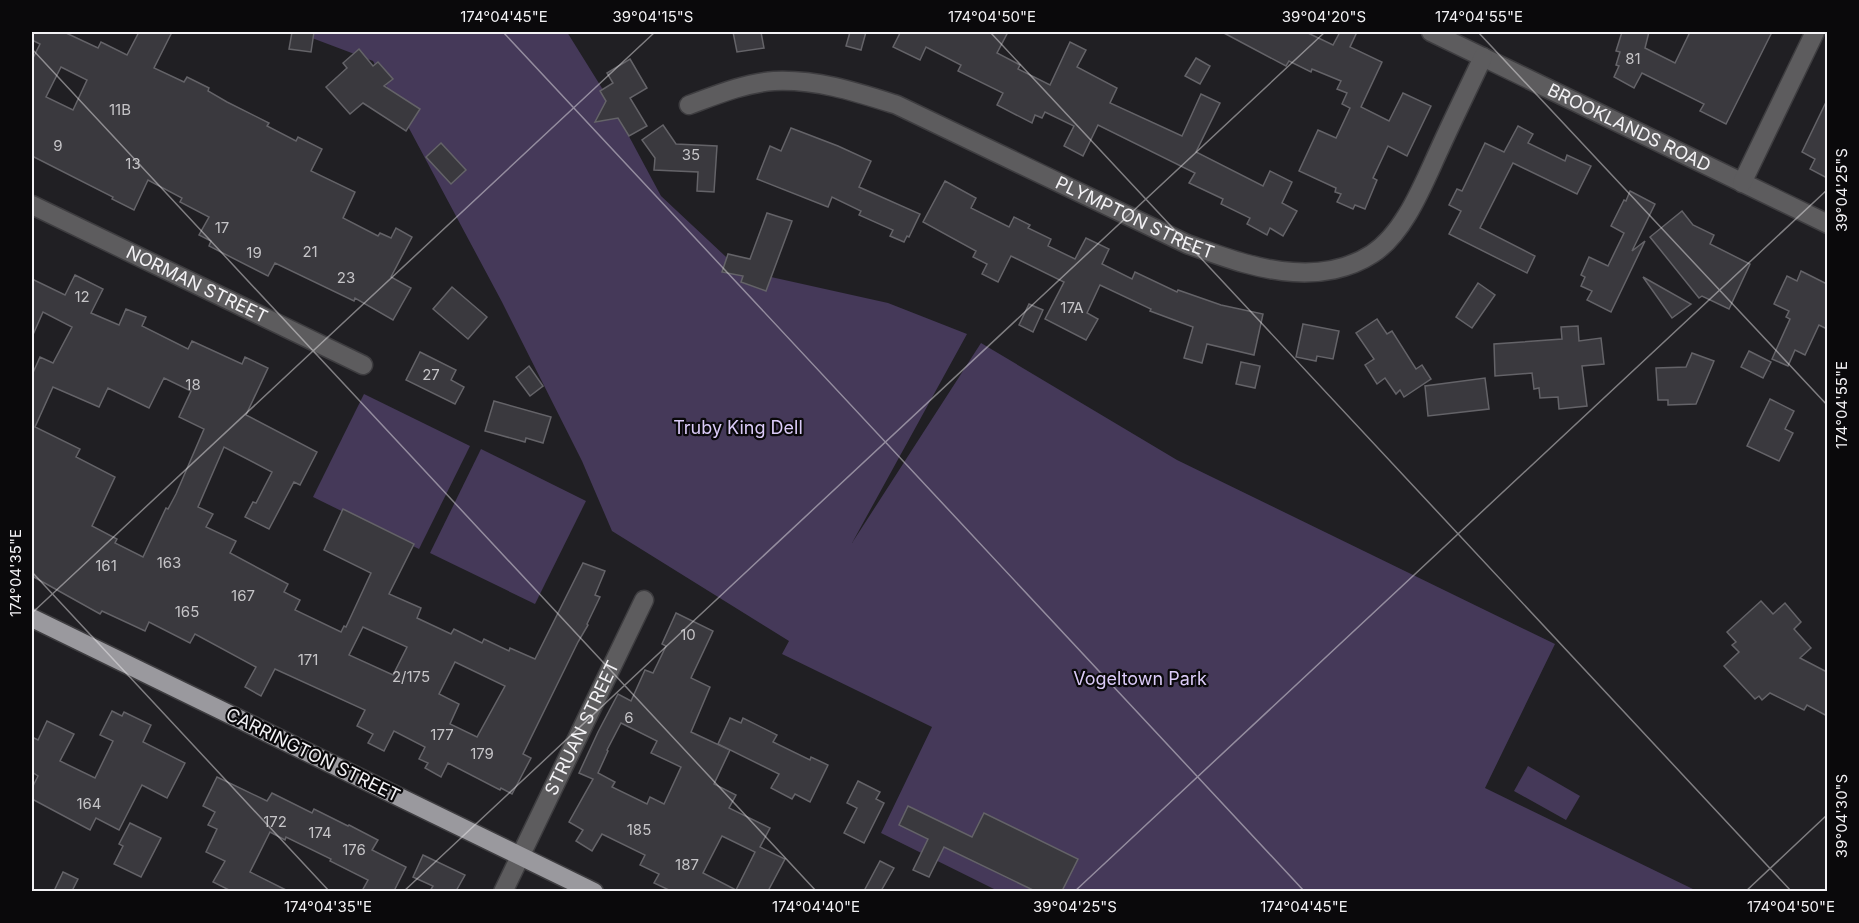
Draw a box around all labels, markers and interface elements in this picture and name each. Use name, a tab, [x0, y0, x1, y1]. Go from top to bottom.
text: 174°04'45"E	[460, 7, 548, 26]
text: 39°04'15"S	[613, 7, 693, 26]
text: 174°04'50"E	[948, 7, 1036, 26]
text: 39°04'20"S	[1282, 7, 1366, 26]
text: 174°04'55"E	[1435, 7, 1523, 26]
house number: 81	[1625, 49, 1641, 68]
street label: BROOKLANDS ROAD	[1544, 79, 1714, 176]
house number: 11B	[109, 100, 131, 119]
house number: 9	[53, 136, 63, 155]
house number: 35	[682, 145, 700, 164]
text: 39°04'25"S	[1832, 148, 1851, 232]
house number: 13	[125, 154, 141, 173]
street label: PLYMPTON STREET	[1052, 172, 1217, 263]
house number: 17	[215, 218, 229, 237]
street label: NORMAN STREET	[123, 241, 271, 327]
house number: 21	[302, 242, 318, 261]
house number: 19	[246, 243, 262, 262]
house number: 23	[337, 268, 355, 287]
house number: 12	[74, 287, 90, 306]
house number: 17A	[1060, 298, 1084, 317]
text: 174°04'55"E	[1832, 361, 1851, 449]
house number: 27	[422, 365, 440, 384]
house number: 18	[185, 375, 201, 394]
park label: Truby King Dell	[673, 417, 803, 438]
text: 174°04'35"E	[6, 529, 25, 617]
house number: 163	[157, 553, 181, 572]
house number: 161	[95, 556, 117, 575]
house number: 167	[231, 586, 255, 605]
house number: 165	[175, 602, 199, 621]
house number: 10	[680, 625, 696, 644]
house number: 171	[298, 650, 318, 669]
street label: STRUAN STREET	[540, 657, 623, 799]
house number: 2/175	[392, 667, 430, 686]
park label: Vogeltown Park	[1073, 668, 1207, 689]
street label: CARRINGTON STREET	[223, 703, 404, 806]
house number: 6	[624, 708, 634, 727]
house number: 177	[430, 725, 454, 744]
house number: 179	[470, 744, 494, 763]
text: 39°04'30"S	[1832, 774, 1851, 858]
house number: 164	[76, 794, 102, 813]
house number: 172	[263, 812, 287, 831]
house number: 185	[627, 820, 651, 839]
house number: 174	[308, 823, 332, 842]
house number: 176	[342, 840, 366, 859]
house number: 187	[675, 855, 699, 874]
text: 174°04'35"E	[284, 897, 372, 916]
text: 174°04'40"E	[772, 897, 860, 916]
text: 39°04'25"S	[1033, 897, 1117, 916]
text: 174°04'45"E	[1260, 897, 1348, 916]
text: 174°04'50"E	[1747, 897, 1835, 916]

